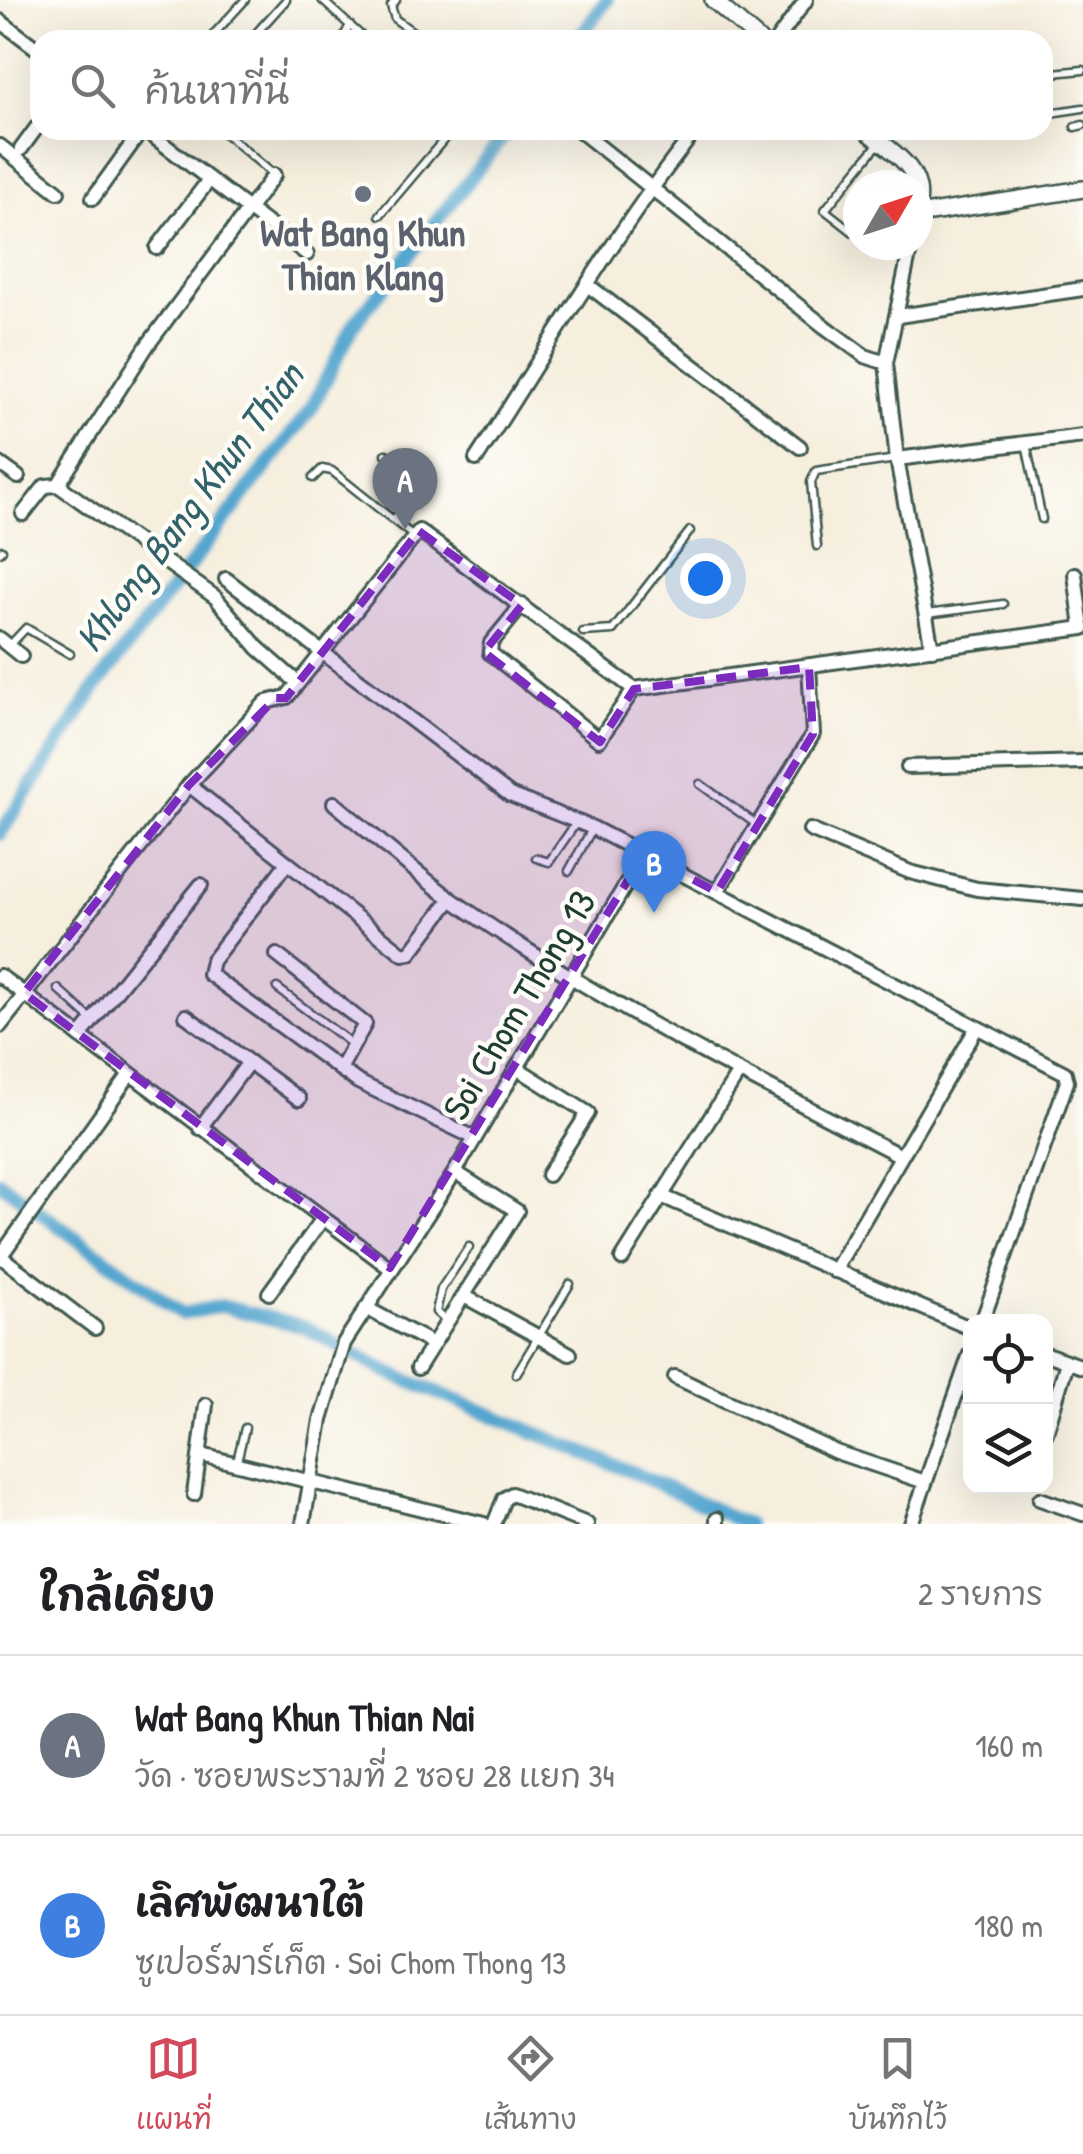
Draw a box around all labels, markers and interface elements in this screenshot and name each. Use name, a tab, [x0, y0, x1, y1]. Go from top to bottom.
search box	[30, 30, 1053, 140]
icon: search	[65, 58, 120, 113]
text: ค้นหาที่นี่	[145, 64, 289, 116]
north arrow	[843, 170, 933, 260]
marker: Wat Bang Khun Thian Klang	[352, 183, 374, 205]
place label: Wat Bang Khun Thian Klang	[260, 206, 466, 303]
water label: Khlong Bang Khun Thian	[61, 348, 318, 663]
pin: A	[372, 448, 438, 530]
your location	[680, 553, 731, 604]
pin: B	[622, 830, 686, 913]
street label: Soi Chom Thong 13	[429, 880, 607, 1129]
map controls	[963, 1314, 1053, 1494]
button: locate	[963, 1314, 1053, 1404]
button: layers	[963, 1404, 1053, 1494]
text: ใกล้เคียง	[40, 1566, 215, 1623]
text: 2 รายการ	[918, 1572, 1043, 1615]
text: Wat Bang Khun Thian Nai	[135, 1691, 476, 1743]
text: A	[65, 1724, 80, 1767]
text: 160 m	[975, 1724, 1043, 1767]
text: วัด · ซอยพระรามที่ 2 ซอย 28 แยก 34	[135, 1754, 615, 1797]
text: เลิศพัฒนาใต้	[135, 1876, 364, 1928]
text: B	[64, 1904, 81, 1947]
text: 180 m	[974, 1904, 1043, 1947]
text: ซูเปอร์มาร์เก็ต · Soi Chom Thong 13	[135, 1941, 566, 1984]
tab: แผนที่	[136, 2031, 212, 2140]
tab: เส้นทาง	[484, 2031, 576, 2140]
tab: บันทึกไว้	[849, 2031, 947, 2140]

